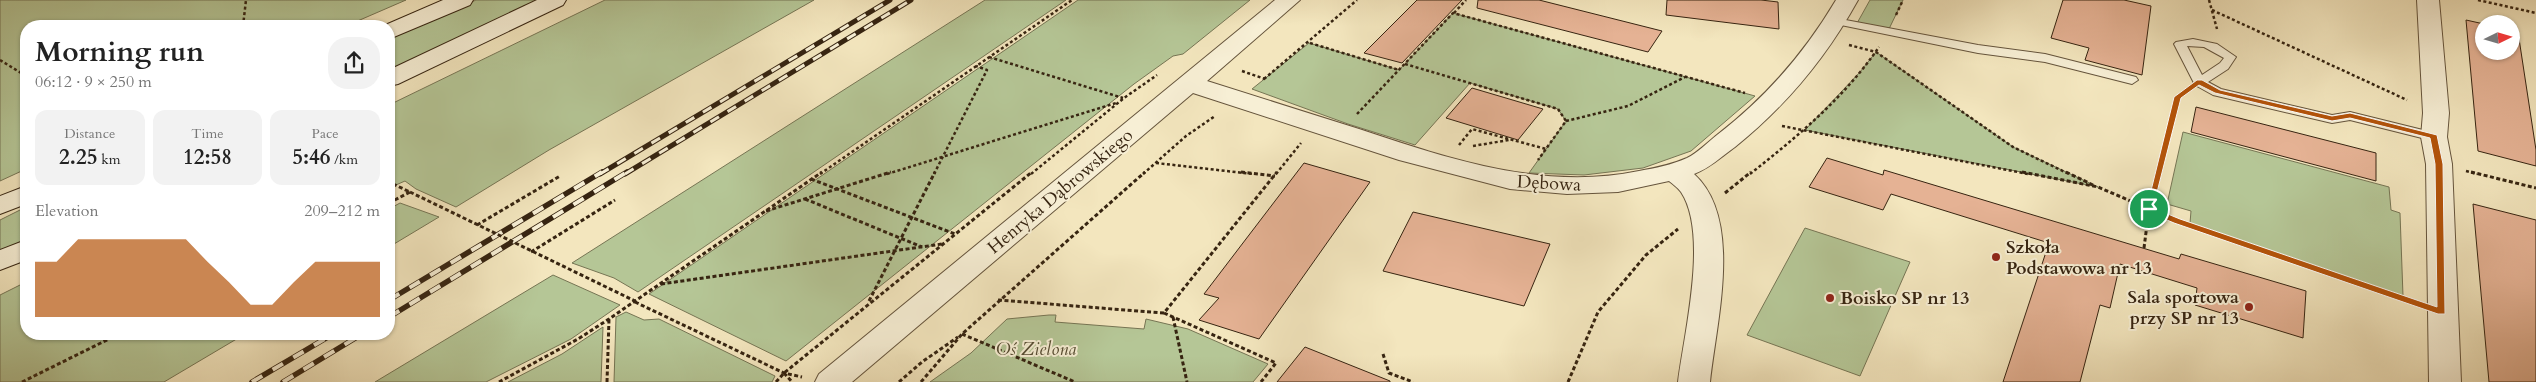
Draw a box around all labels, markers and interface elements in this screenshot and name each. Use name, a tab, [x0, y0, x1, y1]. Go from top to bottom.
north arrow	[2475, 15, 2520, 60]
map controls	[2475, 15, 2520, 60]
text: Morning run	[35, 33, 204, 71]
button: share	[328, 37, 380, 89]
text: 06:12 · 9 × 250 m	[35, 71, 152, 93]
street label: Henryka Dąbrowskiego	[982, 123, 1139, 260]
text: Distance	[64, 124, 115, 143]
text: Time	[191, 124, 224, 143]
text: Pace	[312, 124, 339, 143]
text: 2.25	[59, 143, 97, 172]
text: 12:58	[183, 143, 232, 172]
text: 5:46	[292, 143, 331, 172]
text: km	[97, 150, 121, 169]
text: /km	[331, 150, 358, 169]
street label: Dębowa	[1516, 169, 1582, 198]
pin	[2128, 188, 2170, 230]
icon: arrive	[2135, 195, 2163, 223]
text: Elevation	[35, 200, 99, 222]
text: 209–212 m	[304, 200, 380, 222]
place label: Szkoła Podstawowa nr 13	[2006, 235, 2152, 281]
marker: Szkoła Podstawowa nr 13	[1990, 251, 2002, 263]
place label: Sala sportowa przy SP nr 13	[2128, 285, 2239, 331]
place label: Boisko SP nr 13	[1840, 286, 1969, 311]
marker: Boisko SP nr 13	[1824, 292, 1836, 304]
marker: Sala sportowa przy SP nr 13	[2243, 301, 2255, 313]
park label: Oś Zielona	[996, 337, 1076, 362]

